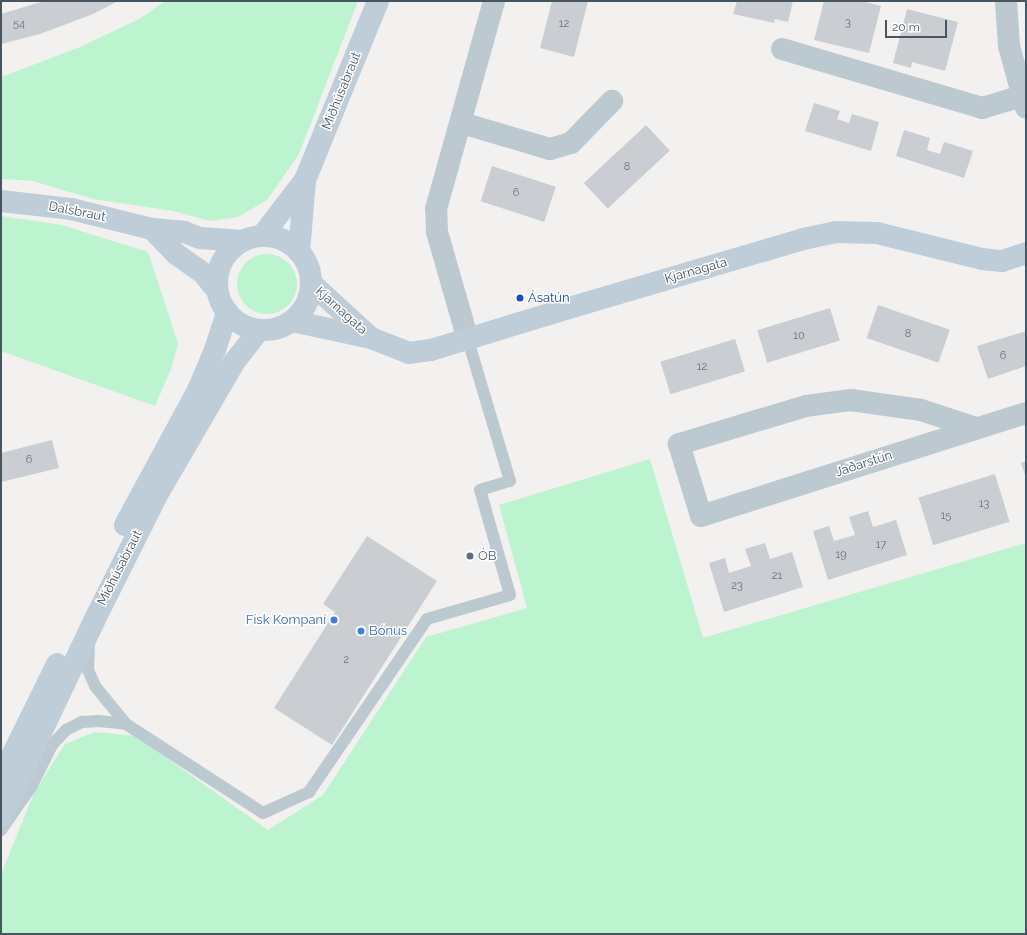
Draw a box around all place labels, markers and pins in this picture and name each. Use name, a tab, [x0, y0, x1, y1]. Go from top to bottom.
place label: Ásatún	[528, 290, 570, 306]
marker: Ásatún	[515, 293, 525, 303]
place label: ÓB	[478, 548, 496, 564]
marker: ÓB	[465, 551, 475, 561]
place label: Fisk Kompaní	[246, 612, 326, 628]
marker: Fisk Kompaní	[329, 615, 339, 625]
place label: Bónus	[369, 623, 407, 639]
marker: Bónus	[356, 626, 366, 636]

